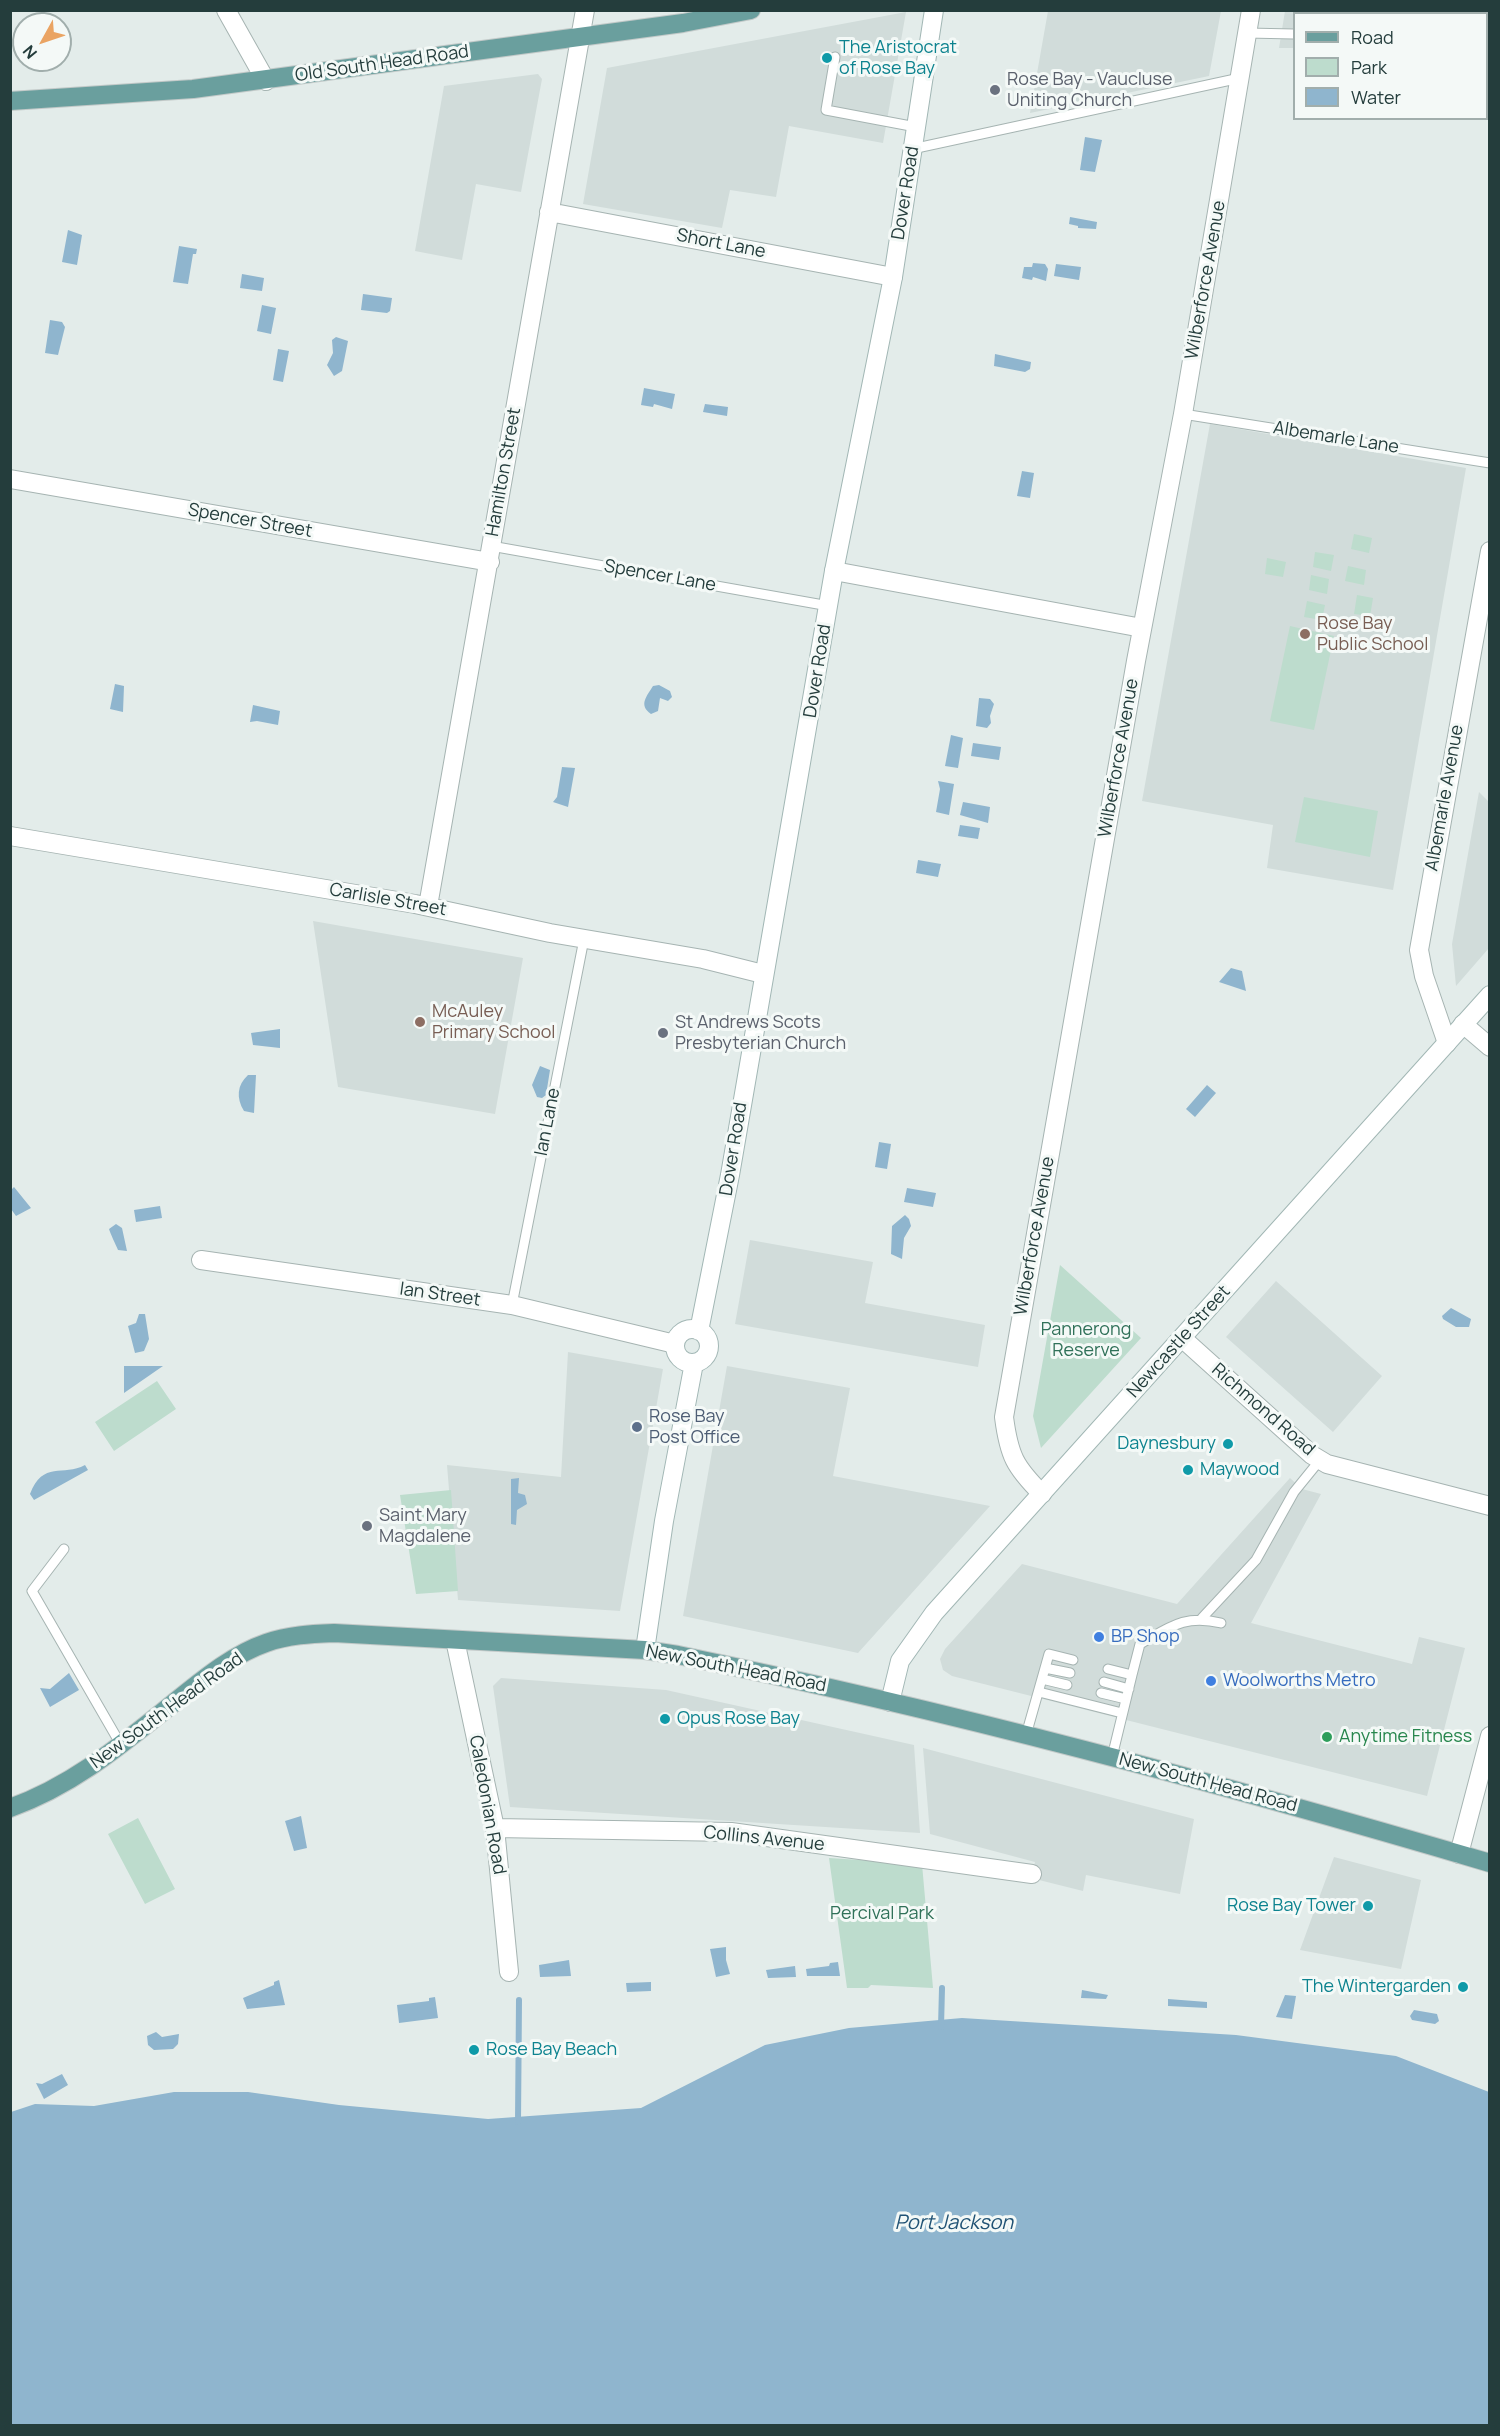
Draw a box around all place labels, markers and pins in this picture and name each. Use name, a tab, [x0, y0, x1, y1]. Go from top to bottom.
place label: The Aristocrat of Rose Bay	[839, 37, 957, 80]
marker: The Aristocrat of Rose Bay	[820, 51, 834, 65]
place label: Rose Bay - Vaucluse Uniting Church	[1007, 69, 1173, 112]
marker: Rose Bay - Vaucluse Uniting Church	[988, 83, 1002, 97]
place label: Rose Bay Public School	[1317, 613, 1428, 656]
marker: Rose Bay Public School	[1298, 627, 1312, 641]
place label: McAuley Primary School	[432, 1001, 556, 1044]
place label: St Andrews Scots Presbyterian Church	[675, 1012, 846, 1054]
marker: McAuley Primary School	[413, 1015, 427, 1029]
marker: St Andrews Scots Presbyterian Church	[656, 1026, 670, 1040]
place label: Rose Bay Post Office	[649, 1406, 740, 1448]
marker: Rose Bay Post Office	[630, 1420, 644, 1434]
place label: Daynesbury	[1117, 1433, 1216, 1455]
marker: Daynesbury	[1221, 1437, 1235, 1451]
place label: Maywood	[1200, 1459, 1279, 1481]
marker: Maywood	[1181, 1463, 1195, 1477]
place label: Saint Mary Magdalene	[379, 1505, 471, 1547]
marker: Saint Mary Magdalene	[360, 1519, 374, 1533]
place label: BP Shop	[1111, 1626, 1180, 1648]
marker: BP Shop	[1092, 1630, 1106, 1644]
place label: Woolworths Metro	[1223, 1670, 1376, 1692]
marker: Woolworths Metro	[1204, 1674, 1218, 1688]
place label: Opus Rose Bay	[677, 1708, 800, 1730]
marker: Opus Rose Bay	[658, 1712, 672, 1726]
place label: Anytime Fitness	[1339, 1726, 1472, 1748]
marker: Anytime Fitness	[1320, 1730, 1334, 1744]
place label: Rose Bay Tower	[1227, 1895, 1356, 1917]
marker: Rose Bay Tower	[1361, 1899, 1375, 1913]
place label: The Wintergarden	[1302, 1976, 1451, 1998]
marker: The Wintergarden	[1456, 1980, 1470, 1994]
place label: Rose Bay Beach	[486, 2039, 617, 2061]
marker: Rose Bay Beach	[467, 2043, 481, 2057]

